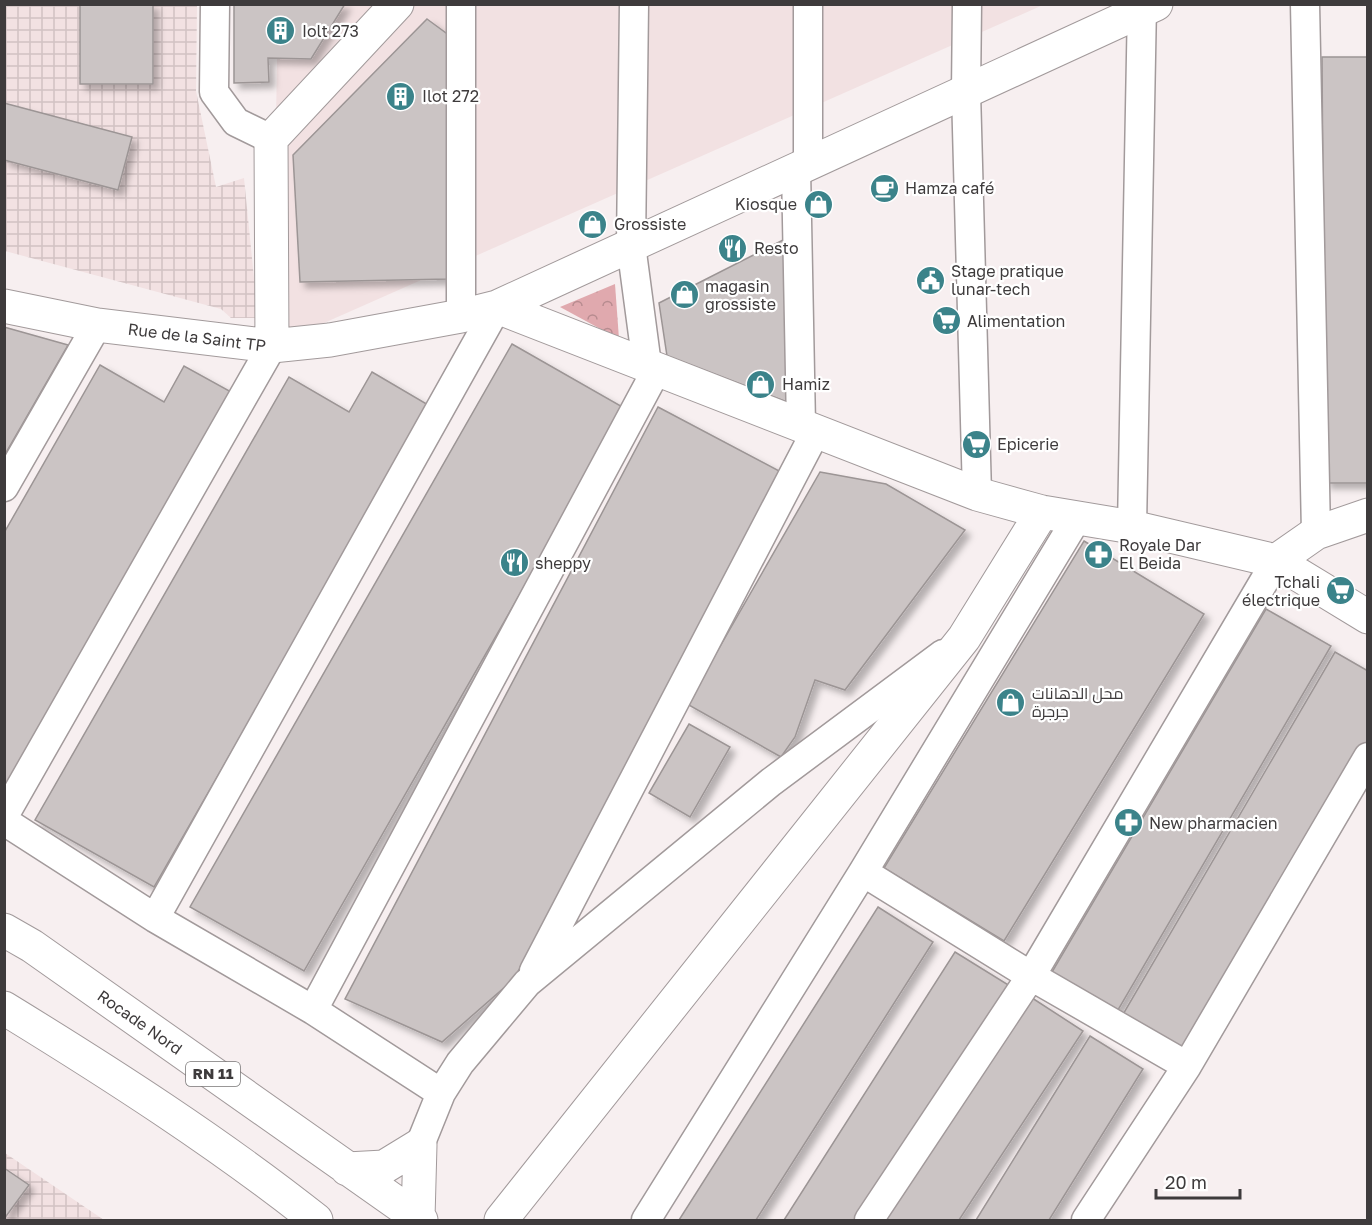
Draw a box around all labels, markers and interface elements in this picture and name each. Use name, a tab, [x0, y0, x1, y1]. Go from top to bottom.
building icon: Iolt 273	[265, 15, 297, 47]
place label: Iolt 273	[302, 21, 359, 41]
building icon: Ilot 272	[385, 80, 417, 112]
place label: Ilot 272	[422, 86, 479, 106]
cafe icon: Hamza café	[868, 172, 900, 204]
place label: Hamza café	[905, 178, 994, 198]
shop icon: Kiosque	[802, 188, 834, 220]
place label: Kiosque	[735, 194, 797, 214]
shop icon: Grossiste	[577, 208, 609, 240]
place label: Grossiste	[614, 214, 686, 234]
restaurant icon: Resto	[717, 232, 749, 264]
place label: Resto	[754, 238, 798, 258]
place label: Stage pratique lunar-tech	[951, 261, 1064, 299]
public building icon: Stage pratique lunar-tech	[914, 264, 946, 296]
place label: magasin grossiste	[705, 276, 776, 314]
shop icon: magasin grossiste	[668, 279, 700, 311]
supermarket icon: Alimentation	[930, 305, 962, 337]
place label: Alimentation	[967, 311, 1065, 331]
street label: Rue de la Saint TP	[127, 319, 267, 355]
shop icon: Hamiz	[745, 368, 777, 400]
place label: Hamiz	[782, 374, 830, 394]
supermarket icon: Epicerie	[960, 428, 992, 460]
place label: Epicerie	[997, 434, 1059, 454]
place label: Royale Dar El Beida	[1119, 535, 1201, 573]
pharmacy icon: Royale Dar El Beida	[1082, 538, 1114, 570]
restaurant icon: sheppy	[498, 547, 530, 579]
place label: sheppy	[535, 553, 591, 573]
place label: Tchali électrique	[1242, 572, 1320, 610]
supermarket icon: Tchali électrique	[1325, 575, 1357, 607]
place label: محل الدهانات جرجرة	[1032, 683, 1123, 721]
shop icon: محل الدهانات جرجرة	[995, 686, 1027, 718]
pharmacy icon: New pharmacien	[1112, 807, 1144, 839]
place label: New pharmacien	[1149, 813, 1278, 833]
street label: Rocade Nord	[94, 985, 186, 1059]
road number: RN 11	[186, 1062, 240, 1086]
scale bar	[1156, 1162, 1240, 1200]
text: 20 m	[1165, 1171, 1207, 1193]

